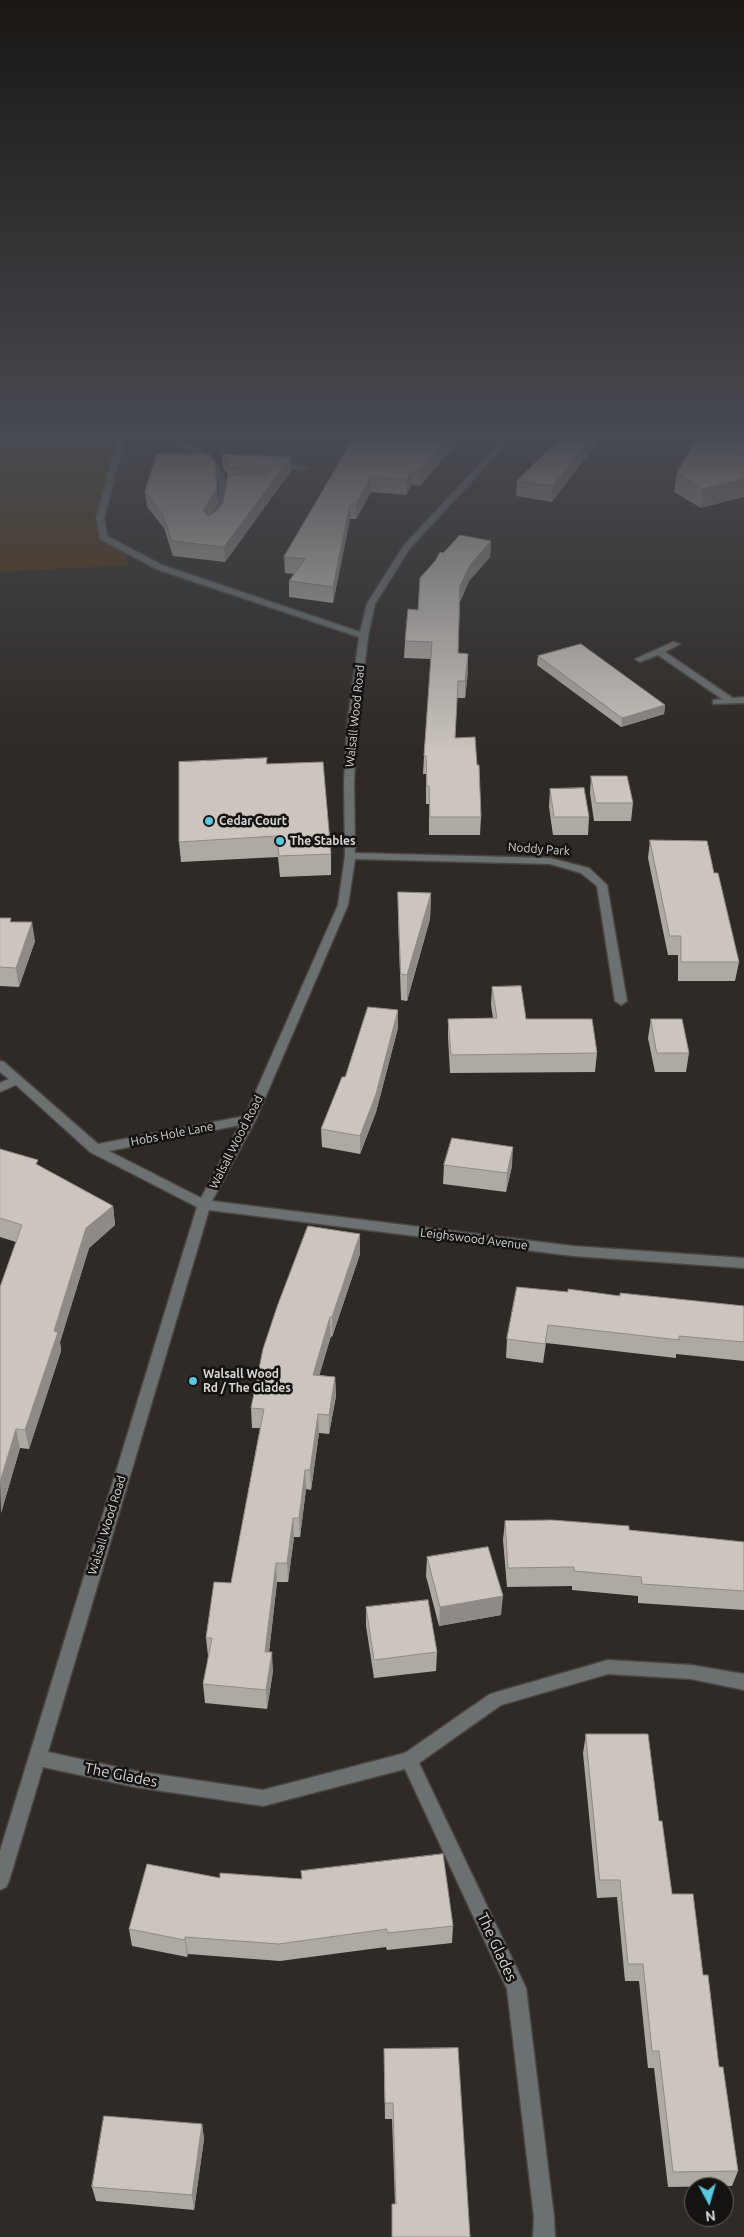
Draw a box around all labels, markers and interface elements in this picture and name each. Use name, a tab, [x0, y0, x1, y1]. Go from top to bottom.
street label: Walsall Wood Road	[342, 664, 368, 768]
place label: Cedar Court	[219, 814, 287, 828]
marker: Cedar Court	[203, 815, 215, 827]
place label: The Stables	[290, 834, 356, 848]
marker: The Stables	[274, 835, 286, 847]
street label: Noddy Park	[508, 840, 570, 858]
street label: Walsall Wood Road	[206, 1093, 266, 1191]
street label: Hobs Hole Lane	[129, 1119, 215, 1149]
street label: Leighswood Avenue	[419, 1225, 529, 1253]
place label: Walsall Wood Rd / The Glades	[203, 1367, 291, 1395]
marker: Walsall Wood Rd / The Glades	[187, 1375, 199, 1387]
street label: Walsall Wood Road	[85, 1474, 129, 1576]
street label: The Glades	[83, 1759, 159, 1791]
street label: The Glades	[473, 1910, 521, 1984]
north arrow	[684, 2177, 734, 2227]
text: N	[704, 2207, 717, 2224]

